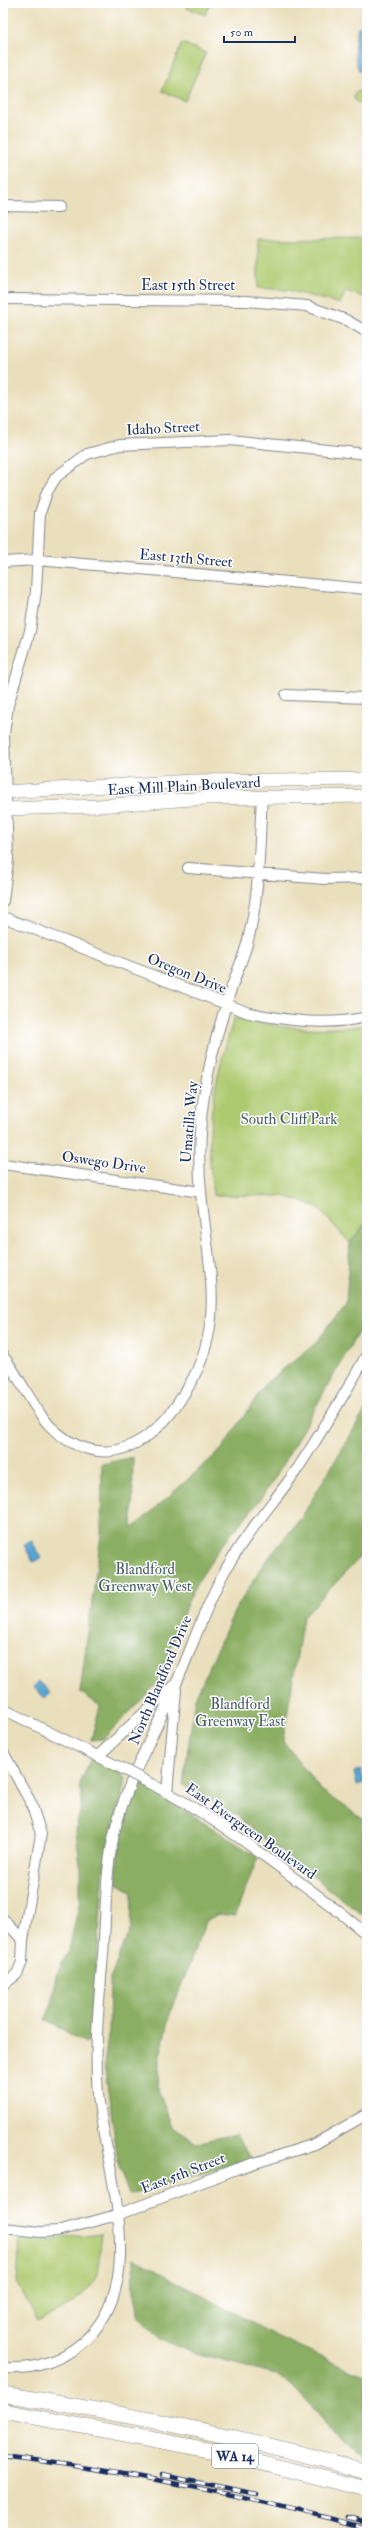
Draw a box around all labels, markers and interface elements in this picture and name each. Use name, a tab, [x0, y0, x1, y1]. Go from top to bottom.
scale bar	[224, 18, 295, 44]
text: 50 m	[230, 25, 254, 40]
street label: East 15th Street	[141, 276, 235, 295]
street label: Idaho Street	[126, 417, 201, 440]
street label: East 13th Street	[139, 545, 233, 572]
street label: East Mill Plain Boulevard	[107, 773, 262, 800]
street label: Oregon Drive	[144, 949, 229, 998]
street label: Umatilla Way	[176, 1080, 203, 1164]
park label: South Cliff Park	[240, 1110, 338, 1129]
street label: Oswego Drive	[61, 1147, 147, 1178]
park label: Blandford Greenway West	[98, 1560, 192, 1596]
street label: North Blandford Drive	[125, 1613, 196, 1748]
park label: Blandford Greenway East	[195, 1695, 285, 1731]
street label: East Evergreen Boulevard	[182, 1779, 320, 1884]
street label: East 5th Street	[138, 2149, 228, 2198]
road number: WA 14	[212, 2444, 258, 2468]

